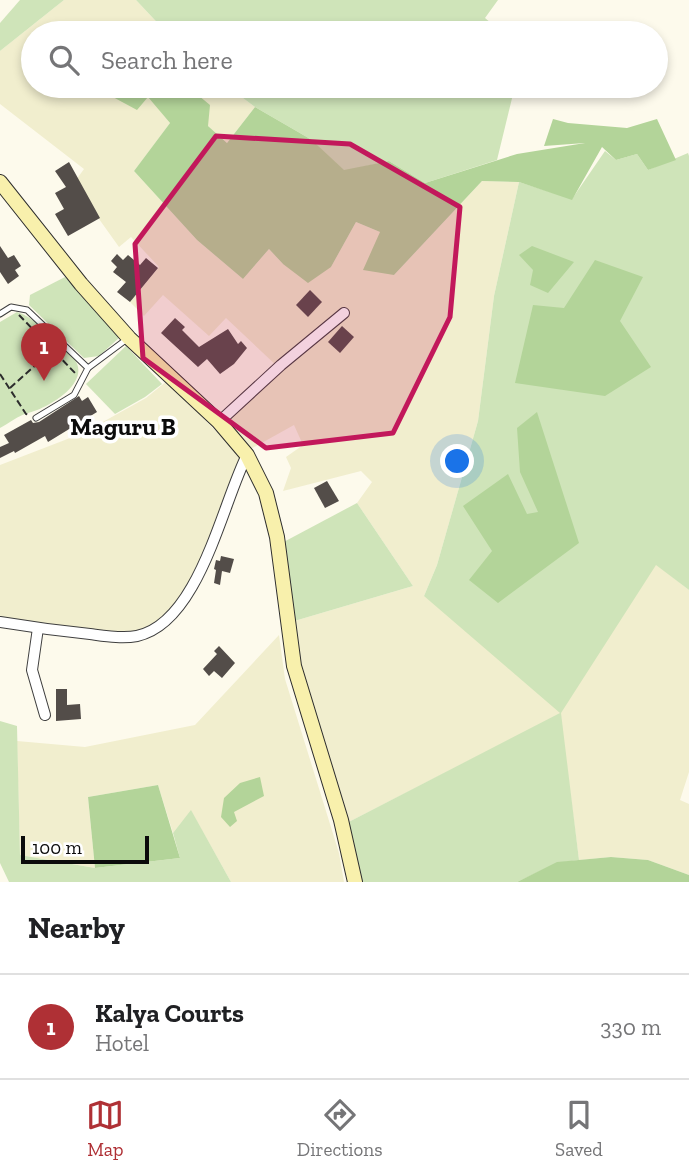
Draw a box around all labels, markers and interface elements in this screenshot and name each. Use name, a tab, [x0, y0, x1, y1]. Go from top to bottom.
search box	[21, 21, 668, 98]
icon: search	[45, 41, 83, 79]
text: Search here	[101, 44, 233, 76]
pin: 1	[21, 323, 67, 381]
district label: Maguru B	[70, 412, 176, 441]
your location	[440, 444, 474, 478]
scale bar	[21, 833, 149, 865]
text: 100 m	[32, 836, 82, 859]
text: Nearby	[28, 910, 125, 946]
text: Kalya Courts	[95, 997, 244, 1029]
text: 1	[46, 1013, 56, 1041]
text: 330 m	[600, 1013, 661, 1041]
text: Hotel	[95, 1029, 149, 1057]
tab: Map	[86, 1096, 124, 1161]
tab: Directions	[297, 1096, 383, 1161]
tab: Saved	[555, 1096, 603, 1161]

